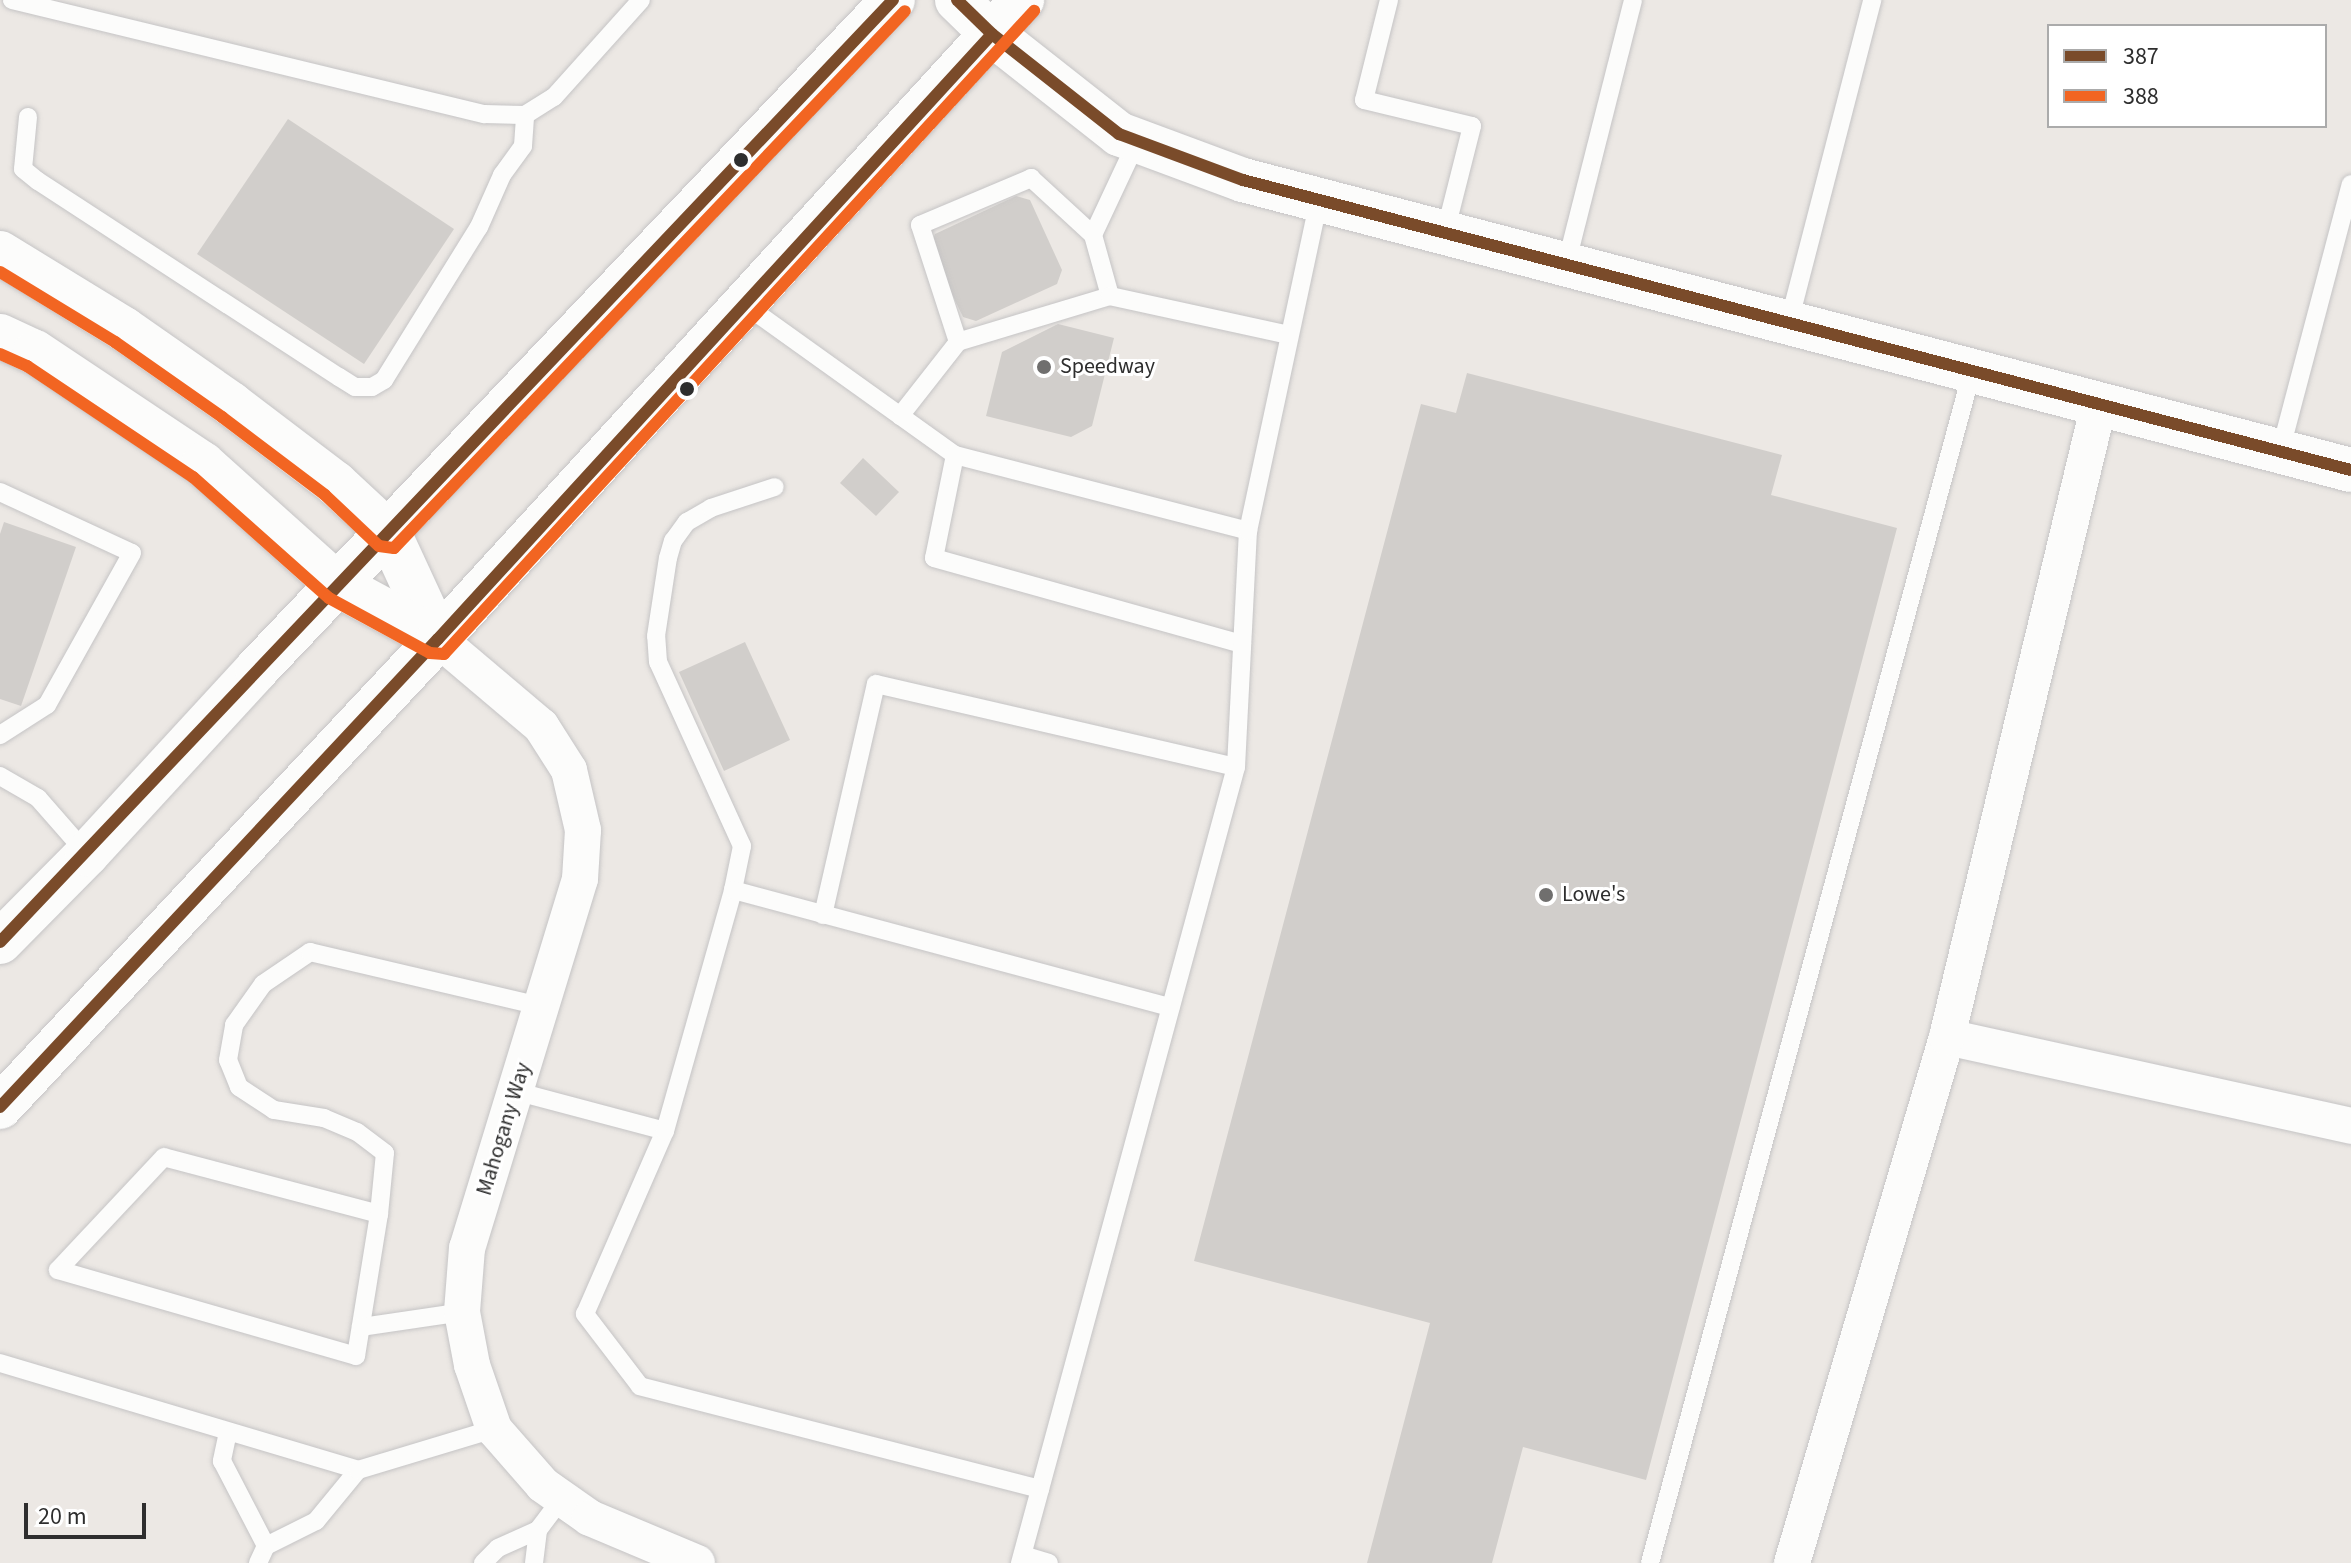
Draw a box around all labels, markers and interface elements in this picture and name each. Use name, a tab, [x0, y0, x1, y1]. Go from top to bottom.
legend	[2047, 24, 2327, 128]
text: 387	[2123, 39, 2159, 74]
text: 388	[2123, 79, 2159, 114]
unlabelled marker	[733, 152, 749, 168]
place label: Speedway	[1060, 354, 1155, 380]
marker: Speedway	[1035, 358, 1053, 376]
unlabelled marker	[679, 381, 695, 397]
place label: Lowe's	[1562, 882, 1625, 908]
marker: Lowe's	[1537, 886, 1555, 904]
street label: Mahogany Way	[471, 1059, 537, 1199]
scale bar	[28, 1487, 150, 1537]
text: 20 m	[38, 1499, 87, 1534]

